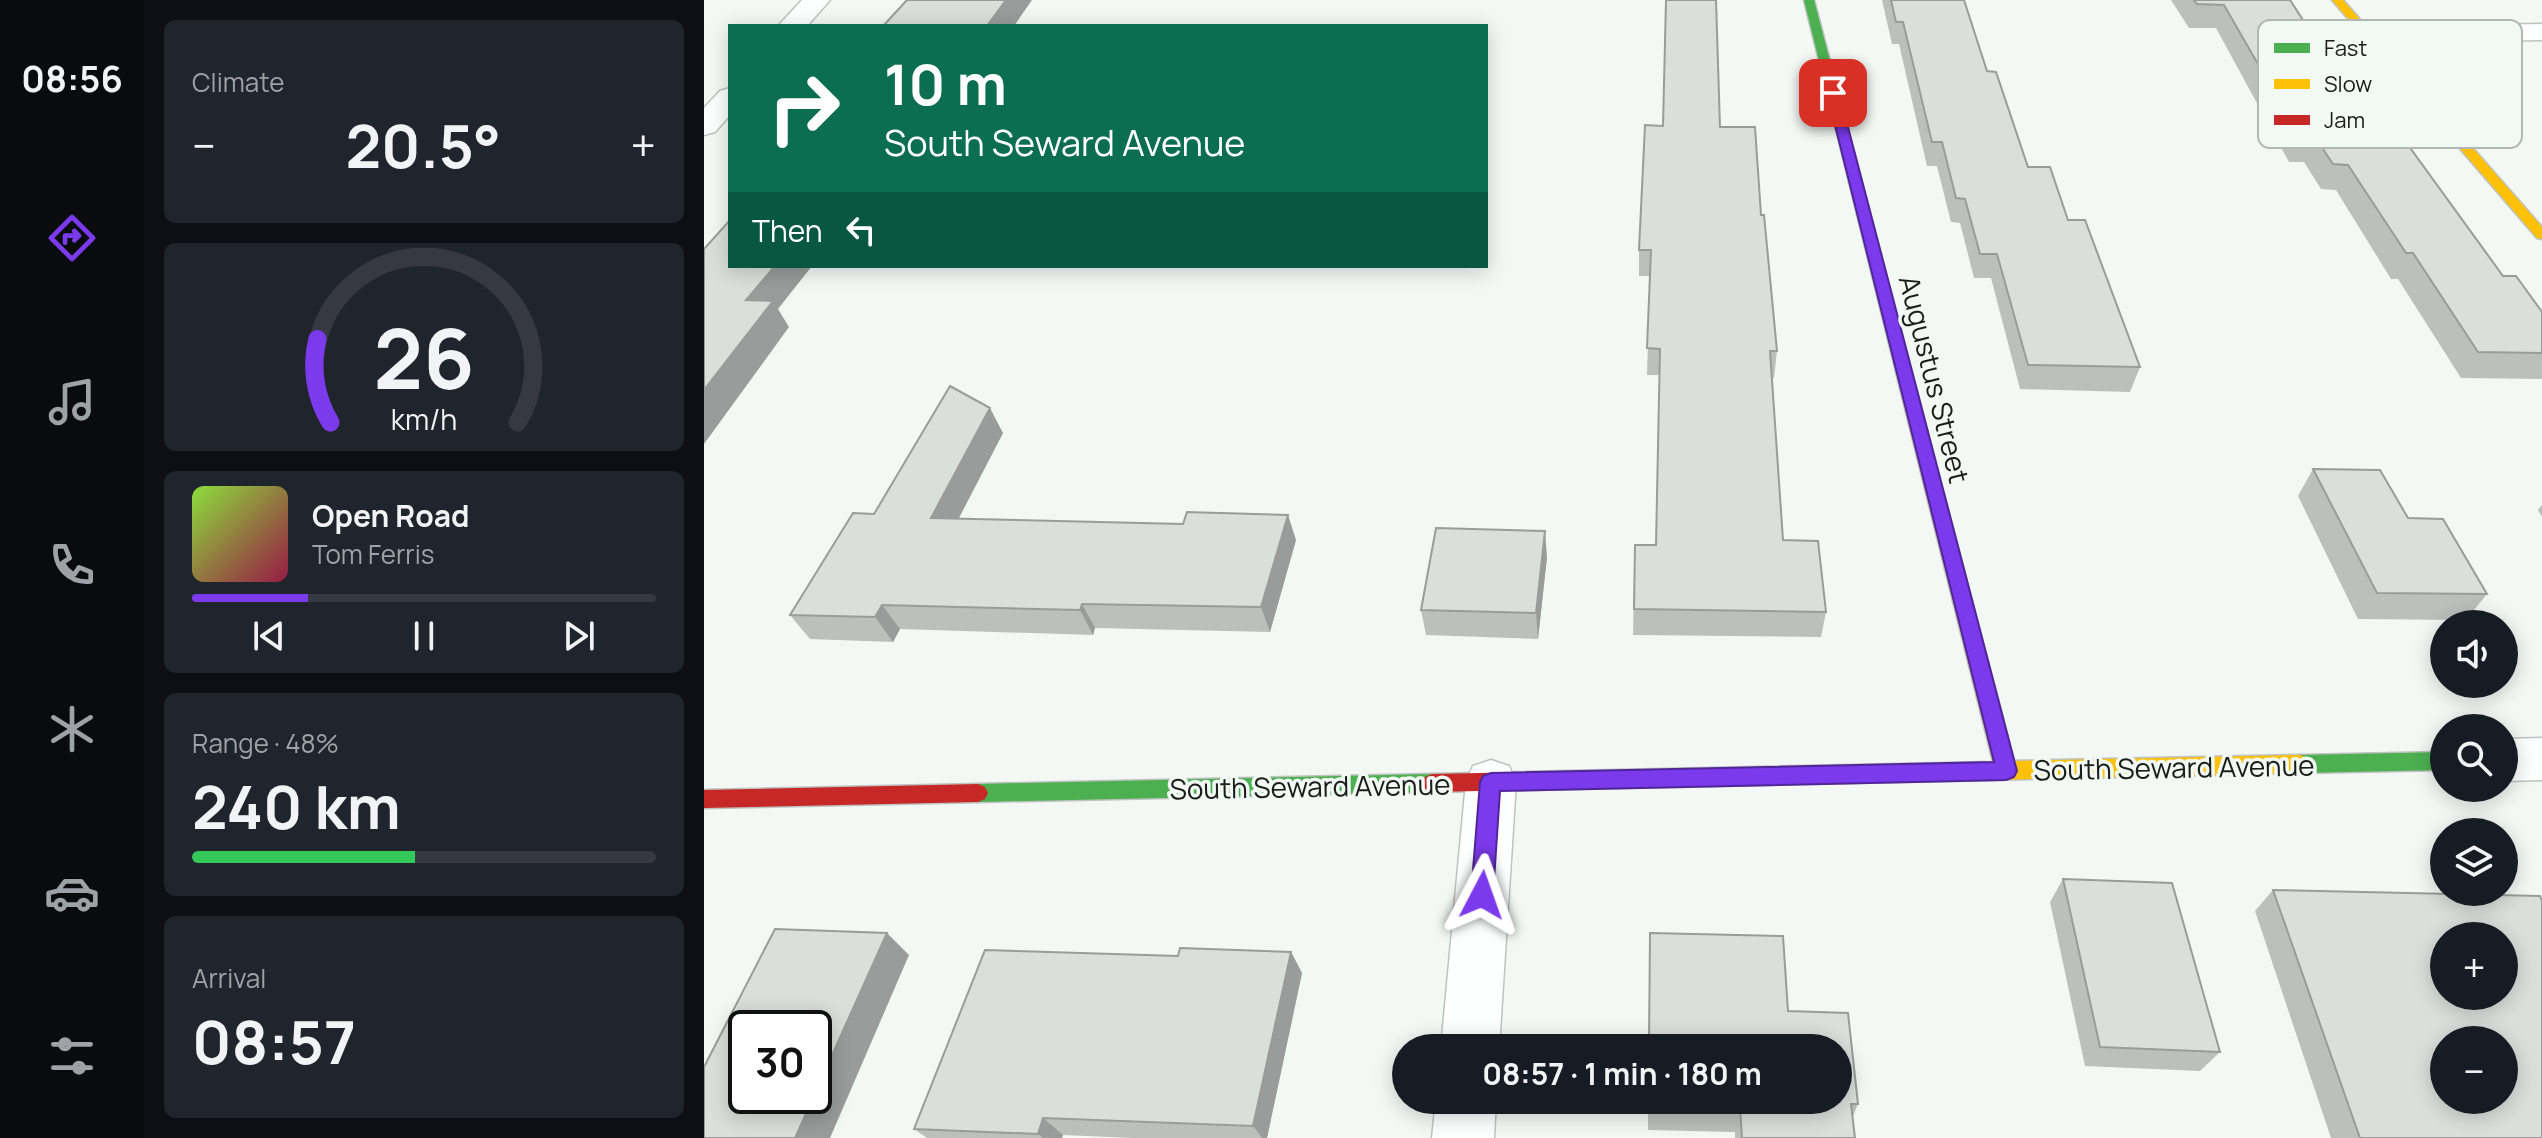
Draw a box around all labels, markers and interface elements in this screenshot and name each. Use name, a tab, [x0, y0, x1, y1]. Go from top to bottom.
legend	[2258, 20, 2522, 148]
text: Fast	[2324, 33, 2367, 63]
text: 10 m	[884, 45, 1007, 122]
text: 08:56	[21, 54, 123, 103]
icon: right	[752, 56, 856, 160]
pin	[1799, 59, 1867, 127]
text: Climate	[192, 64, 284, 100]
text: Slow	[2324, 69, 2372, 99]
icon: arrive	[1811, 71, 1855, 115]
text: 20.5°	[345, 104, 501, 186]
text: Jam	[2324, 105, 2365, 135]
text: −	[192, 115, 216, 175]
text: +	[631, 115, 656, 175]
text: South Seward Avenue	[884, 118, 1245, 167]
icon: left	[839, 208, 883, 252]
icon: directions	[44, 210, 100, 266]
text: Then	[752, 210, 823, 251]
street label: Augustus Street	[1891, 271, 1979, 487]
text: 26	[373, 299, 475, 413]
icon: music	[44, 374, 100, 430]
text: km/h	[391, 400, 457, 439]
text: Open Road	[312, 495, 469, 536]
text: Tom Ferris	[312, 536, 434, 572]
icon: phone	[44, 537, 100, 593]
map controls	[2430, 610, 2518, 1114]
button: sound	[2430, 610, 2518, 698]
icon: previous	[247, 614, 291, 658]
icon: pause	[402, 614, 446, 658]
icon: next	[557, 614, 601, 658]
icon: climate	[44, 701, 100, 757]
button: search	[2430, 714, 2518, 802]
text: Range · 48%	[192, 725, 339, 761]
street label: South Seward Avenue	[2033, 746, 2315, 788]
text: 240 km	[192, 765, 401, 847]
street label: South Seward Avenue	[1169, 765, 1451, 807]
button: layers	[2430, 818, 2518, 906]
position arrow	[1440, 853, 1524, 937]
icon: car	[44, 865, 100, 921]
button: +	[2430, 922, 2518, 1010]
text: Arrival	[192, 960, 266, 996]
text: 08:57	[192, 1000, 356, 1082]
speed limit sign: 30	[728, 1010, 832, 1114]
button: −	[2430, 1026, 2518, 1114]
icon: filters	[44, 1028, 100, 1084]
text: 08:57 · 1 min · 180 m	[1482, 1053, 1762, 1094]

